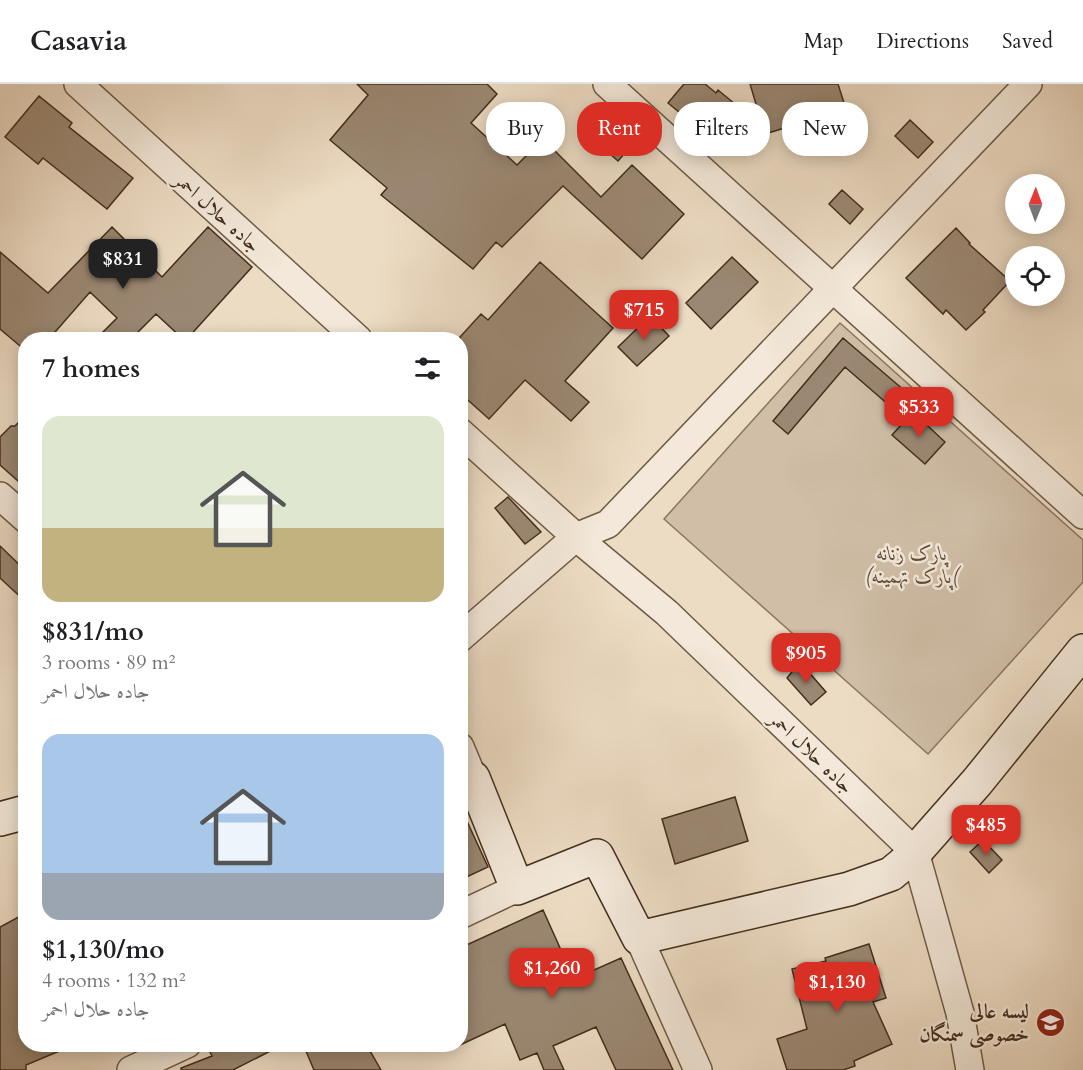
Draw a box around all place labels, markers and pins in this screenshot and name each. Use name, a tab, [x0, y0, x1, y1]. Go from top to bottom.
pin: $831	[87, 239, 159, 290]
pin: $715	[608, 290, 680, 341]
pin: $533	[883, 387, 955, 438]
pin: $905	[770, 633, 842, 684]
pin: $485	[950, 805, 1022, 856]
pin: $1,260	[503, 948, 601, 999]
pin: $1,130	[788, 962, 886, 1013]
place label: لیسه عالی خصوصی سمنگان	[919, 998, 1029, 1049]
school or university icon: لیسه عالی خصوصی سمنگان	[1034, 1006, 1066, 1038]

